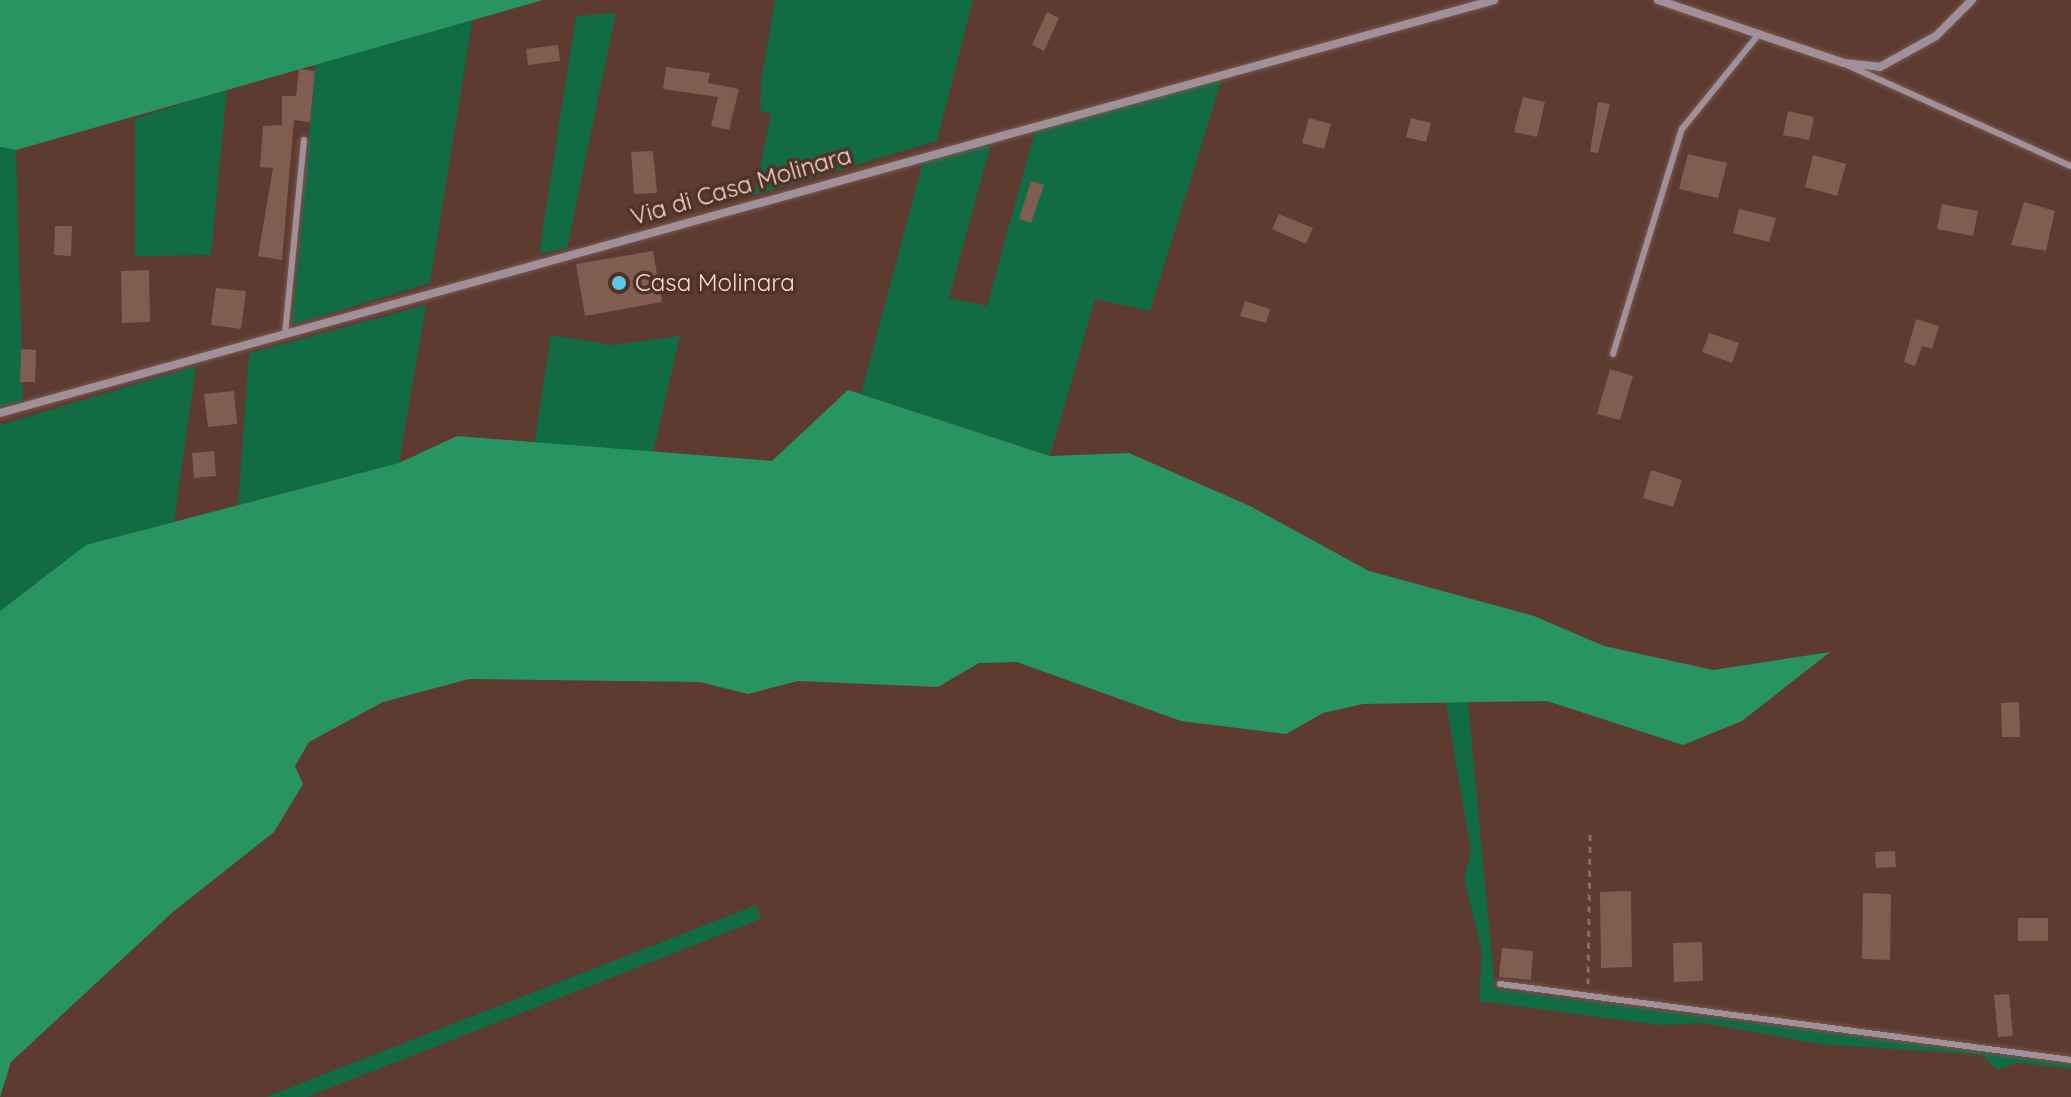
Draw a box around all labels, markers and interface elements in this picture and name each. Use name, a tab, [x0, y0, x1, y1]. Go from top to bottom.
street label: Via di Casa Molinara	[627, 141, 855, 231]
place label: Casa Molinara	[635, 269, 795, 297]
marker: Casa Molinara	[610, 274, 628, 292]

